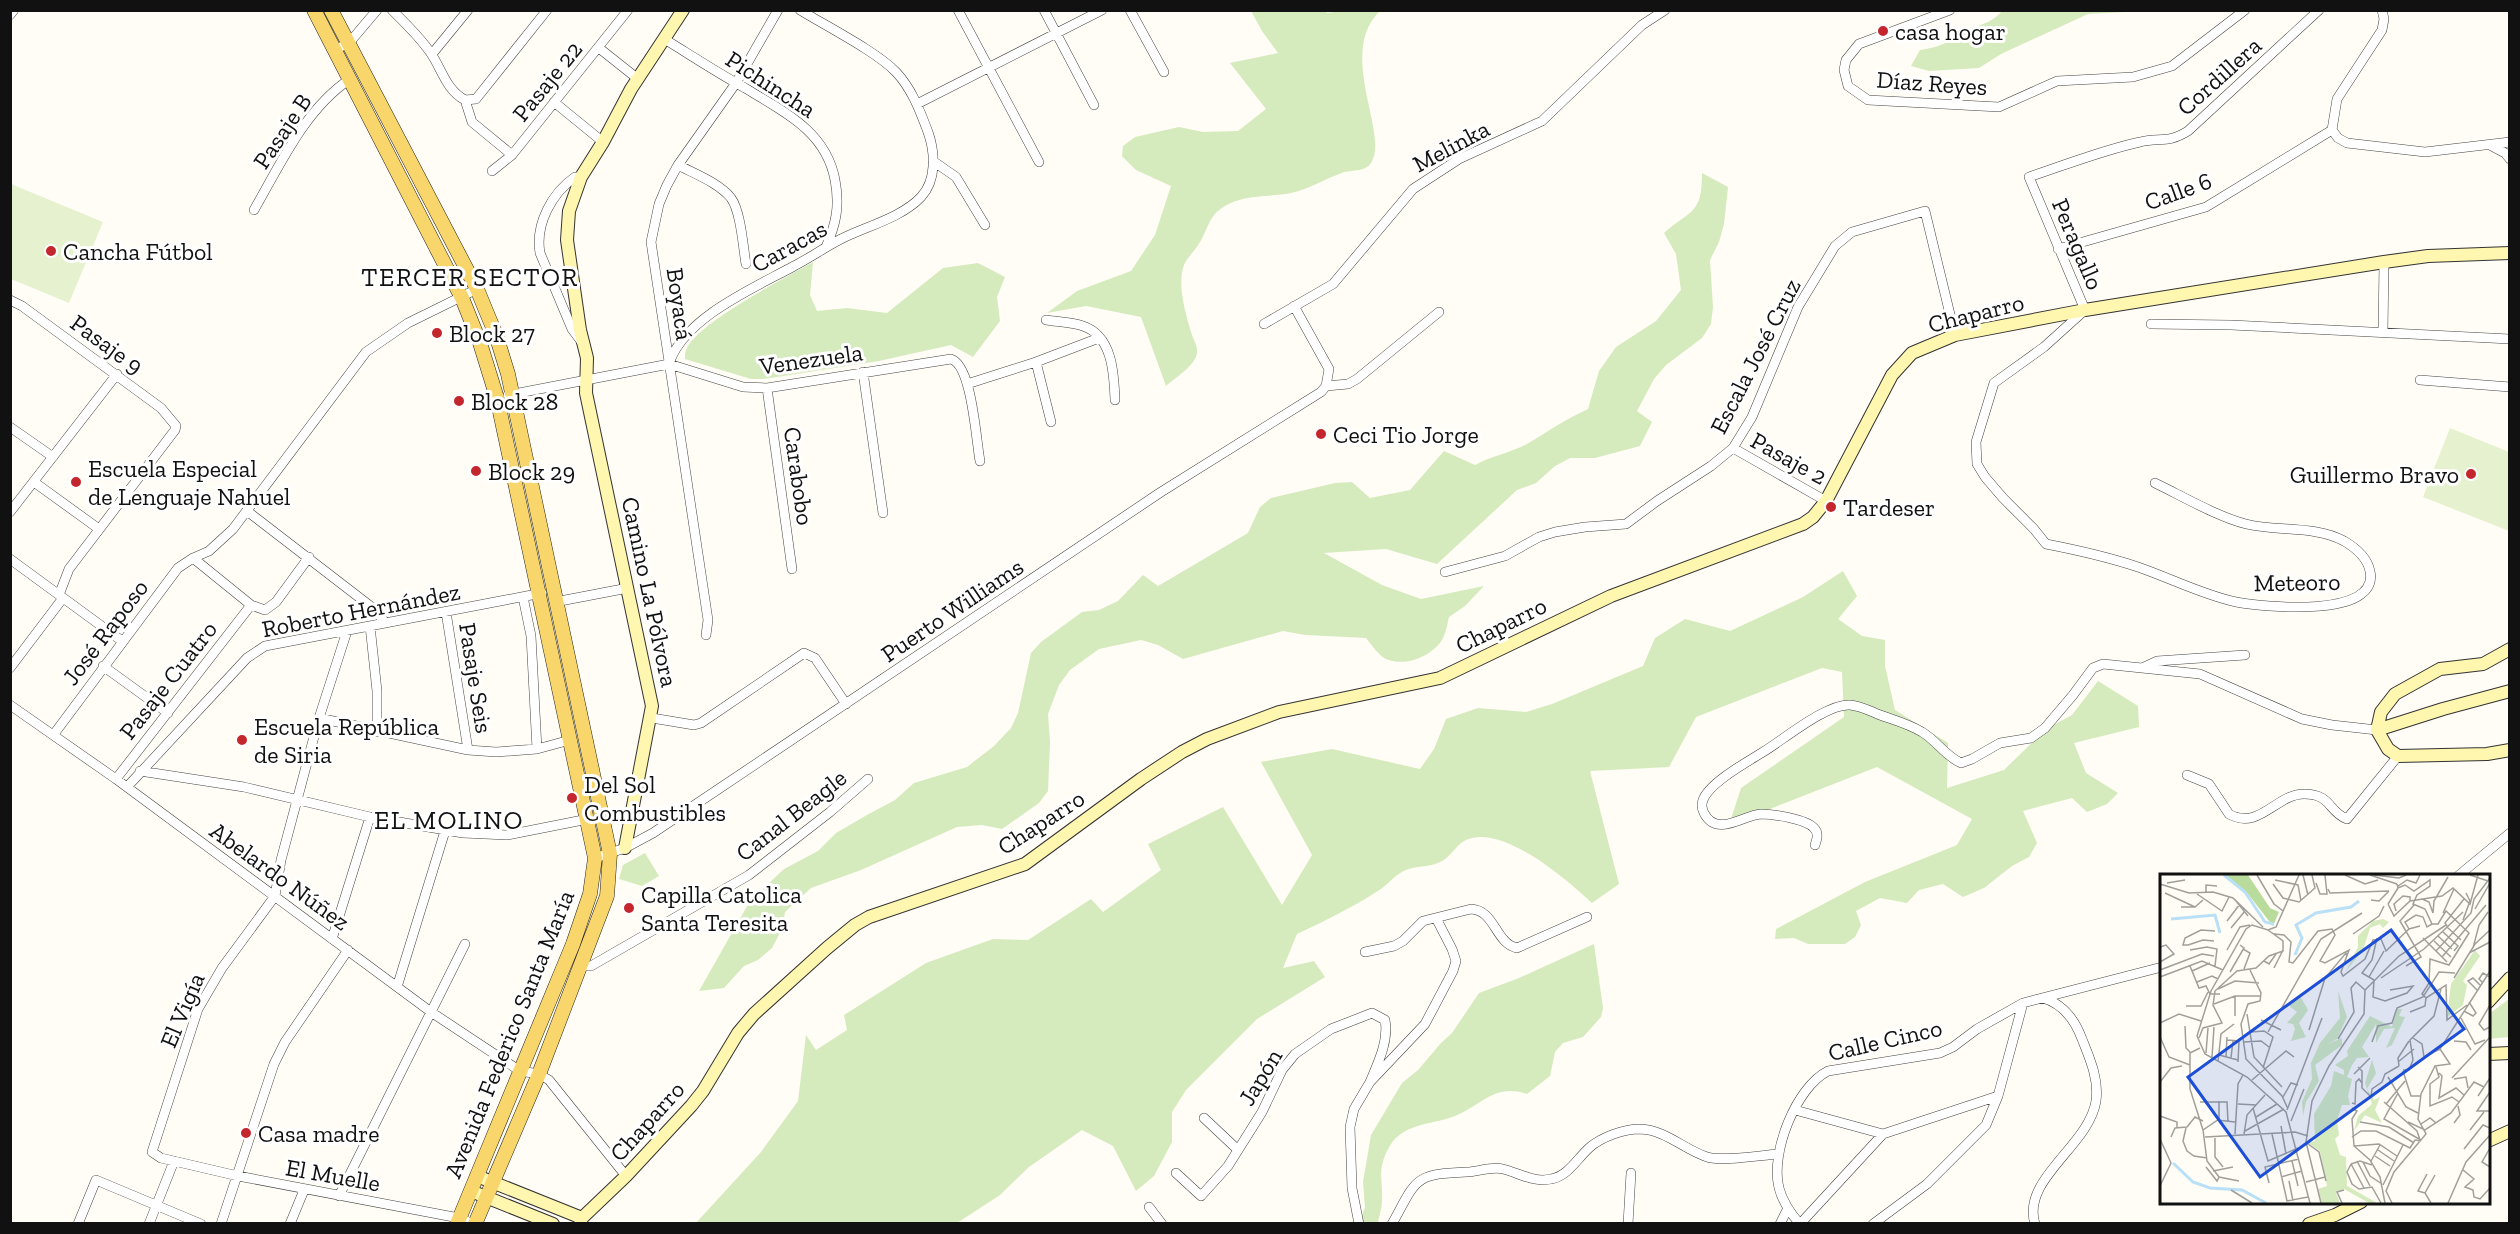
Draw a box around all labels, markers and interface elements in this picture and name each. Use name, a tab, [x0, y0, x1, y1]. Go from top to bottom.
place label: casa hogar	[1895, 17, 2006, 46]
marker: casa hogar	[1876, 24, 1890, 38]
street label: Cordillera	[2171, 30, 2267, 121]
street label: Pasaje 22	[506, 35, 588, 127]
street label: Pichincha	[720, 44, 822, 124]
street label: Díaz Reyes	[1876, 65, 1988, 101]
street label: Pasaje B	[246, 88, 318, 174]
street label: Melinka	[1408, 114, 1495, 178]
street label: Calle 6	[2140, 166, 2216, 216]
street label: Peragallo	[2046, 194, 2110, 294]
street label: Caracas	[746, 213, 832, 279]
place label: Cancha Fútbol	[63, 237, 213, 266]
marker: Cancha Fútbol	[44, 244, 58, 258]
district label: TERCER SECTOR	[361, 261, 579, 293]
street label: Boyacá	[661, 266, 699, 343]
street label: Escala José Cruz	[1703, 274, 1807, 438]
street label: Chaparro	[1925, 287, 2027, 339]
street label: Pasaje 9	[65, 308, 149, 380]
place label: Block 27	[449, 319, 535, 348]
marker: Block 27	[430, 326, 444, 340]
street label: Venezuela	[756, 337, 865, 381]
place label: Block 28	[471, 387, 558, 416]
marker: Block 28	[452, 394, 466, 408]
place label: Ceci Tio Jorge	[1333, 420, 1479, 449]
street label: Carabobo	[778, 425, 820, 527]
street label: Pasaje 2	[1746, 425, 1832, 491]
marker: Ceci Tio Jorge	[1314, 427, 1328, 441]
place label: Escuela Especial de Lenguaje Nahuel	[88, 454, 290, 511]
place label: Block 29	[488, 457, 575, 486]
place label: Guillermo Bravo	[2290, 460, 2459, 489]
marker: Block 29	[469, 464, 483, 478]
marker: Guillermo Bravo	[2464, 467, 2478, 481]
marker: Escuela Especial de Lenguaje Nahuel	[69, 475, 83, 489]
place label: Tardeser	[1843, 493, 1935, 522]
street label: Camino La Pólvora	[616, 494, 684, 690]
marker: Tardeser	[1824, 500, 1838, 514]
street label: Puerto Williams	[875, 552, 1029, 668]
street label: Meteoro	[2253, 567, 2341, 597]
street label: José Raposo	[56, 574, 154, 690]
street label: Roberto Hernández	[259, 577, 463, 643]
street label: Chaparro	[1451, 591, 1551, 659]
street label: Pasaje Cuatro	[113, 615, 223, 745]
street label: Pasaje Seis	[453, 621, 499, 735]
place label: Escuela República de Siria	[254, 712, 439, 769]
marker: Escuela República de Siria	[235, 733, 249, 747]
street label: Canal Beagle	[730, 763, 852, 867]
place label: Del Sol Combustibles	[584, 770, 726, 827]
street label: Chaparro	[992, 783, 1090, 861]
marker: Del Sol Combustibles	[565, 791, 579, 805]
district label: EL MOLINO	[374, 804, 524, 836]
street label: Abelardo Núñez	[205, 816, 355, 936]
inset map	[2160, 874, 2490, 1204]
place label: Capilla Catolica Santa Teresita	[641, 880, 802, 937]
street label: Avenida Federico Santa María	[438, 886, 580, 1182]
marker: Capilla Catolica Santa Teresita	[622, 901, 636, 915]
street label: El Vigía	[153, 968, 211, 1052]
street label: Calle Cinco	[1825, 1013, 1945, 1067]
street label: Japón	[1232, 1043, 1288, 1111]
street label: Chaparro	[603, 1075, 691, 1167]
place label: Casa madre	[258, 1119, 380, 1148]
marker: Casa madre	[239, 1126, 253, 1140]
street label: El Muelle	[283, 1152, 383, 1198]

